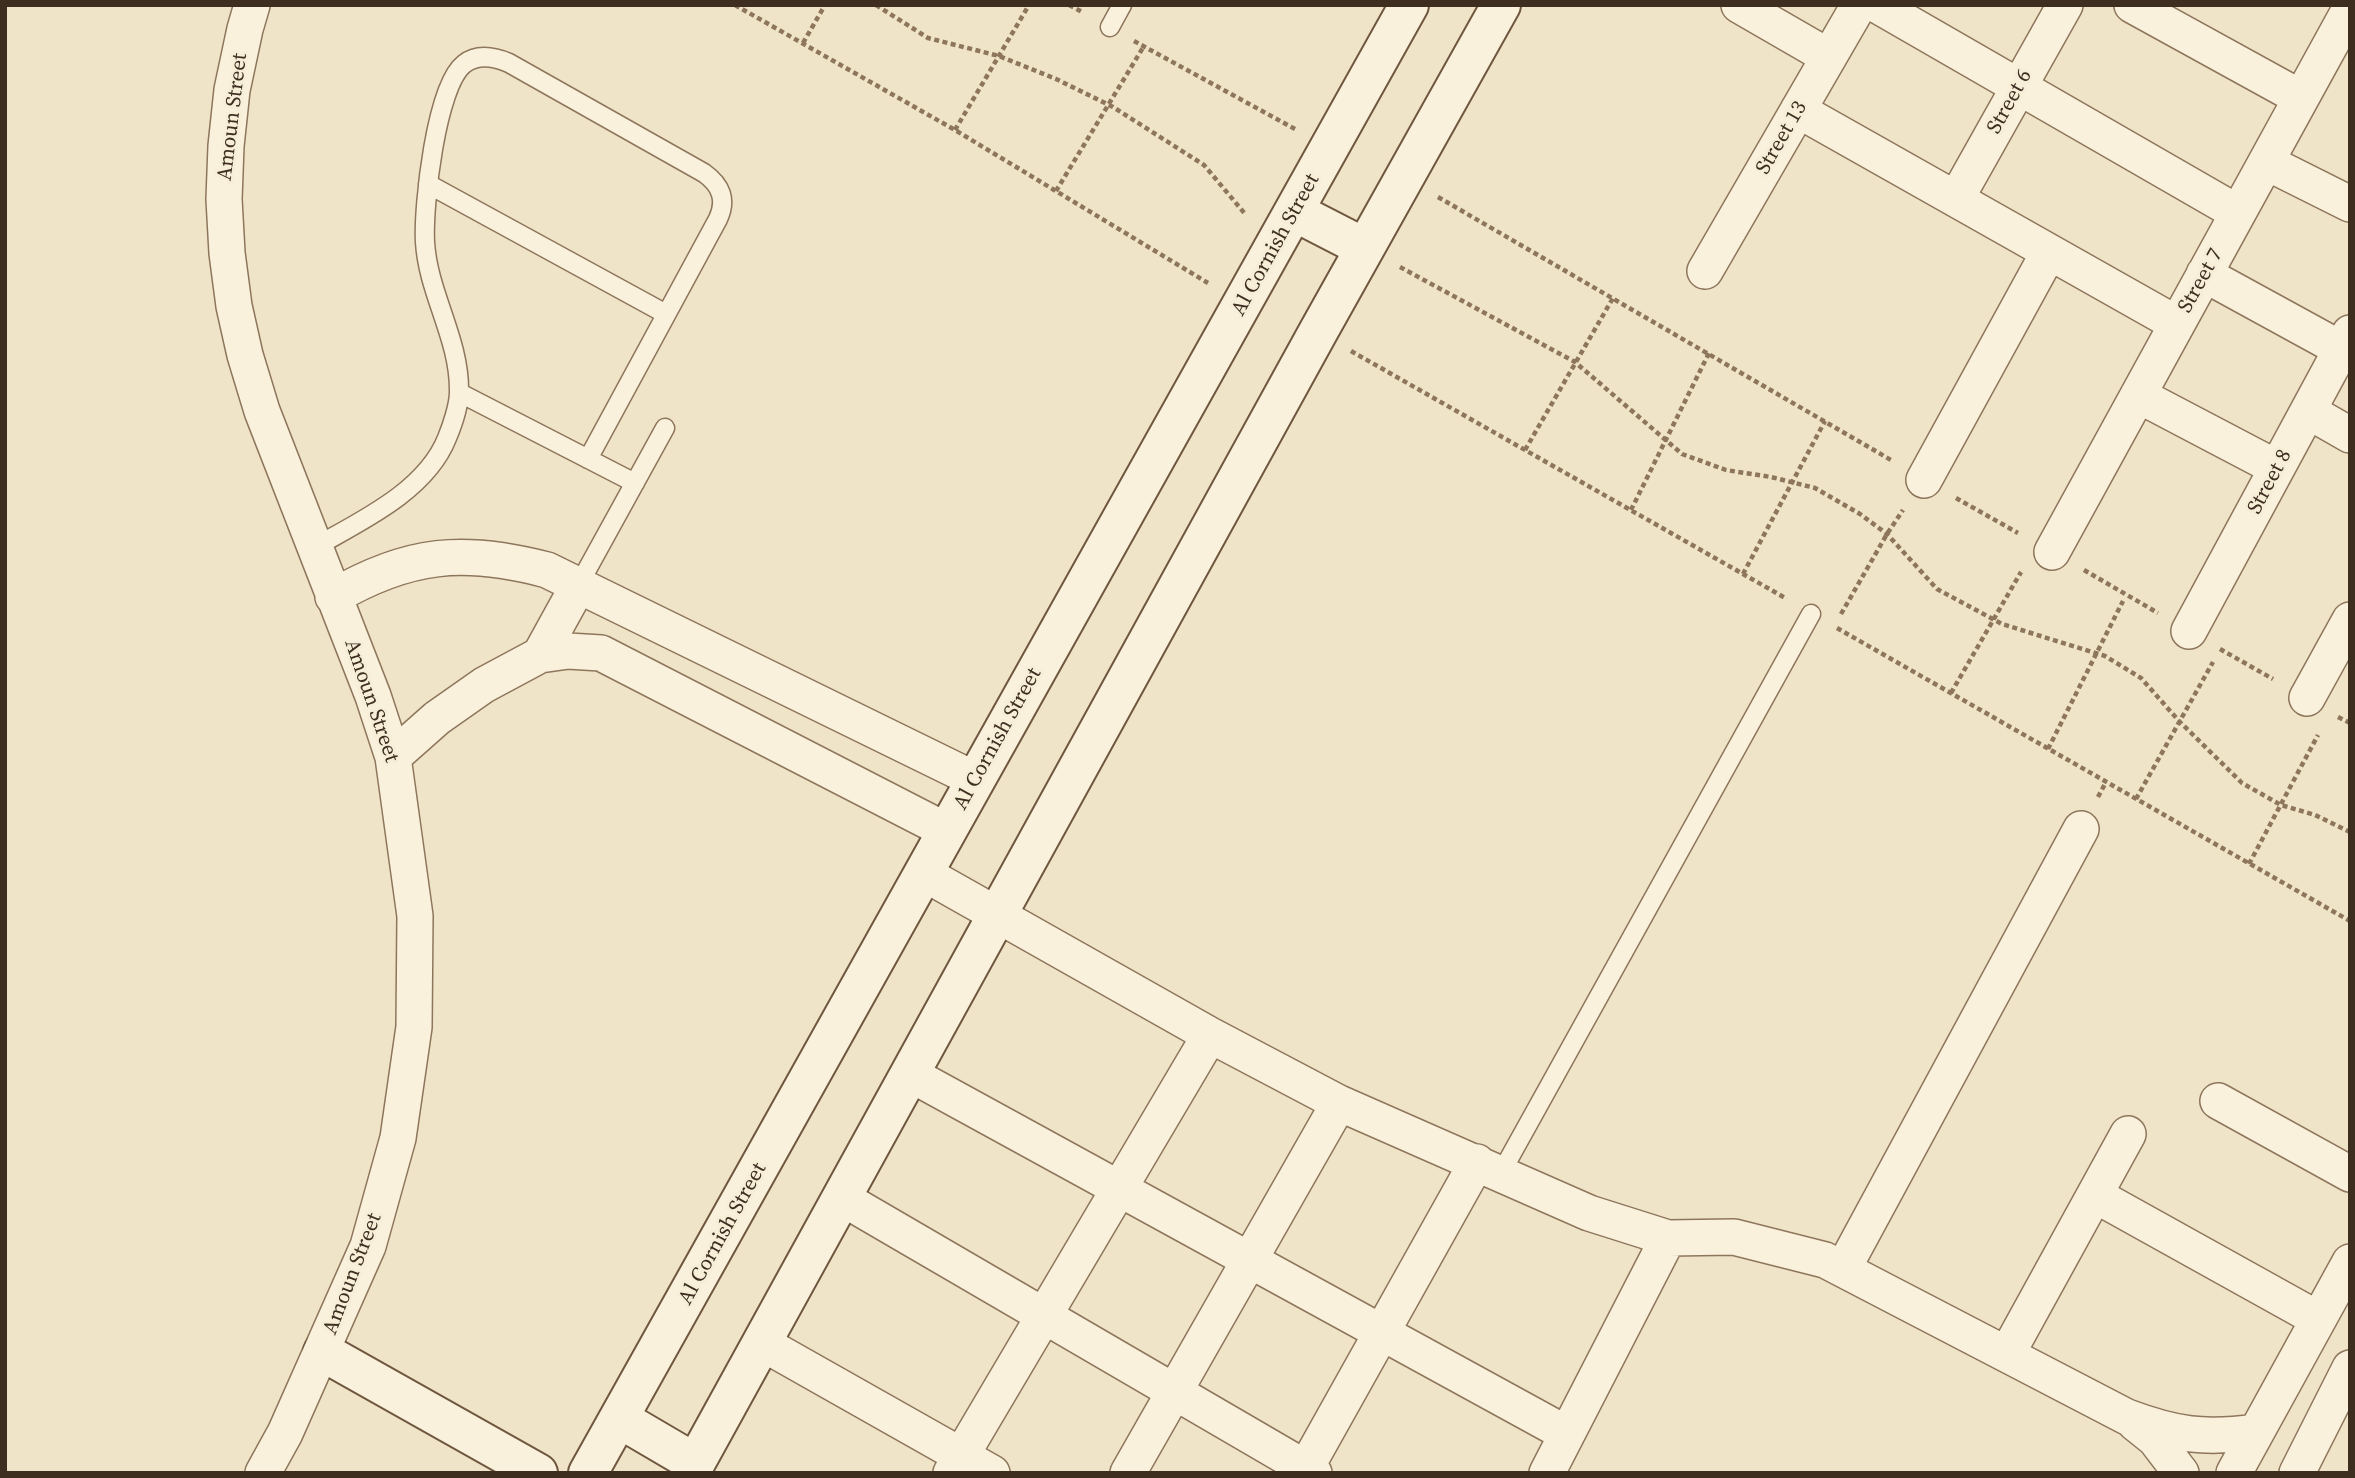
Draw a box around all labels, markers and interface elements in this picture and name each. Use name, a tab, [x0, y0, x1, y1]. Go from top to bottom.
street label: Amoun Street	[213, 52, 253, 182]
street label: Street 6	[1982, 65, 2038, 139]
street label: Street 13	[1751, 97, 1813, 179]
street label: Al Cornish Street	[1227, 170, 1325, 320]
street label: Street 7	[2173, 244, 2229, 318]
street label: Street 8	[2243, 445, 2297, 519]
street label: Amoun Street	[338, 636, 404, 766]
street label: Al Cornish Street	[949, 664, 1047, 814]
street label: Al Cornish Street	[674, 1159, 772, 1309]
street label: Amoun Street	[318, 1210, 388, 1338]

